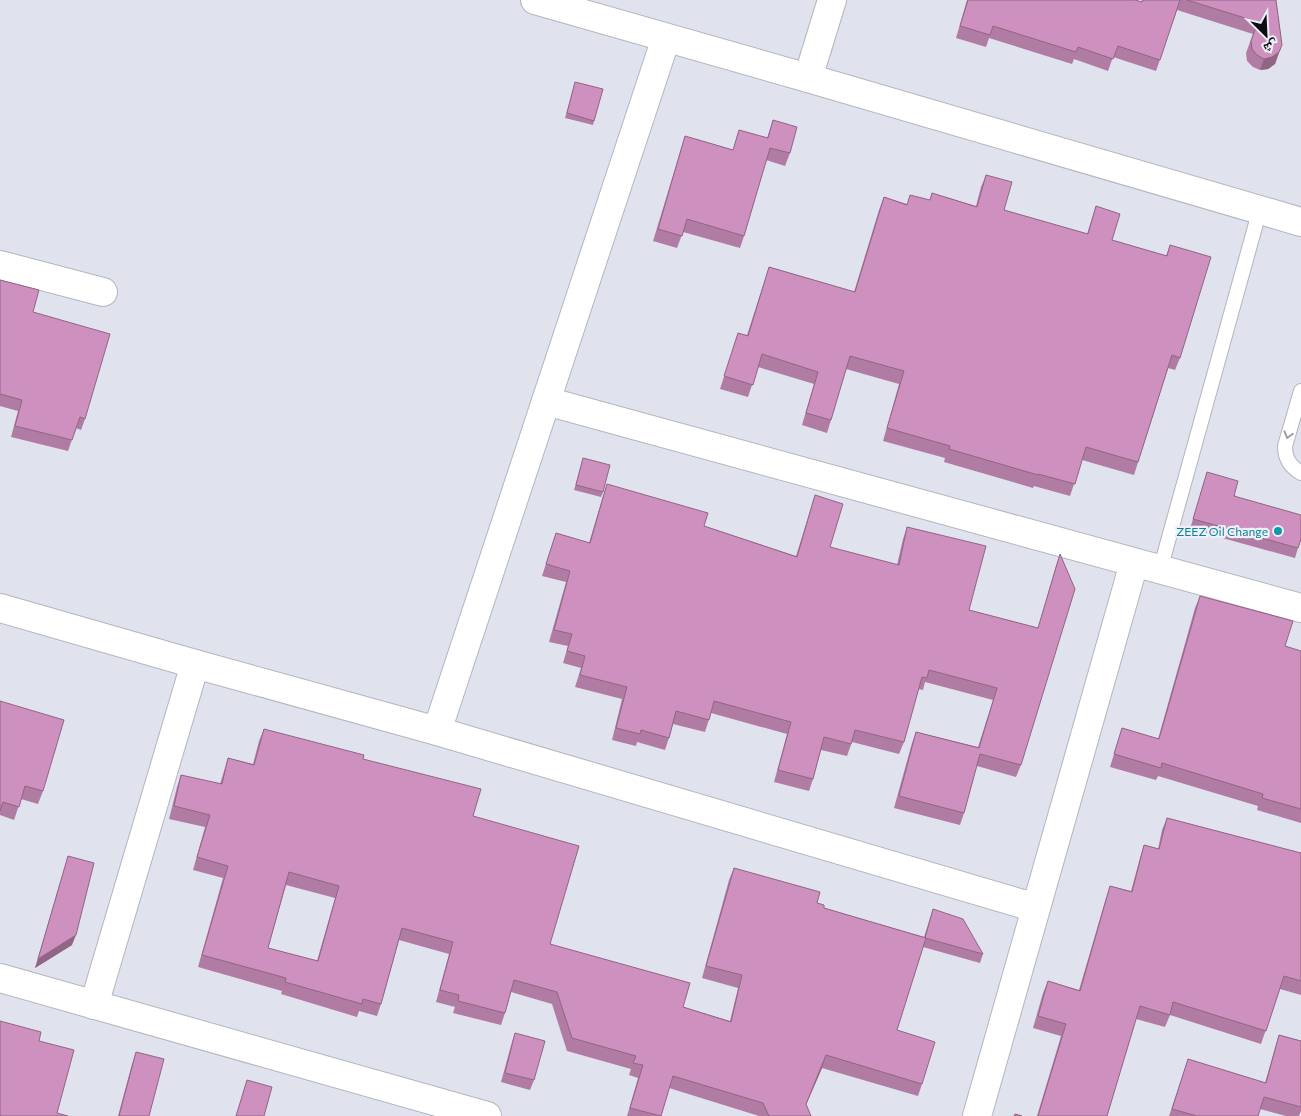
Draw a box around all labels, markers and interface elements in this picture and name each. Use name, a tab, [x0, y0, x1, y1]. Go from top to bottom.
north arrow	[1241, 10, 1291, 60]
text: ش	[1261, 36, 1282, 58]
one-way arrow	[1284, 430, 1294, 438]
place label: ZEEZ Oil Change	[1176, 524, 1268, 538]
marker: ZEEZ Oil Change	[1272, 525, 1284, 537]

